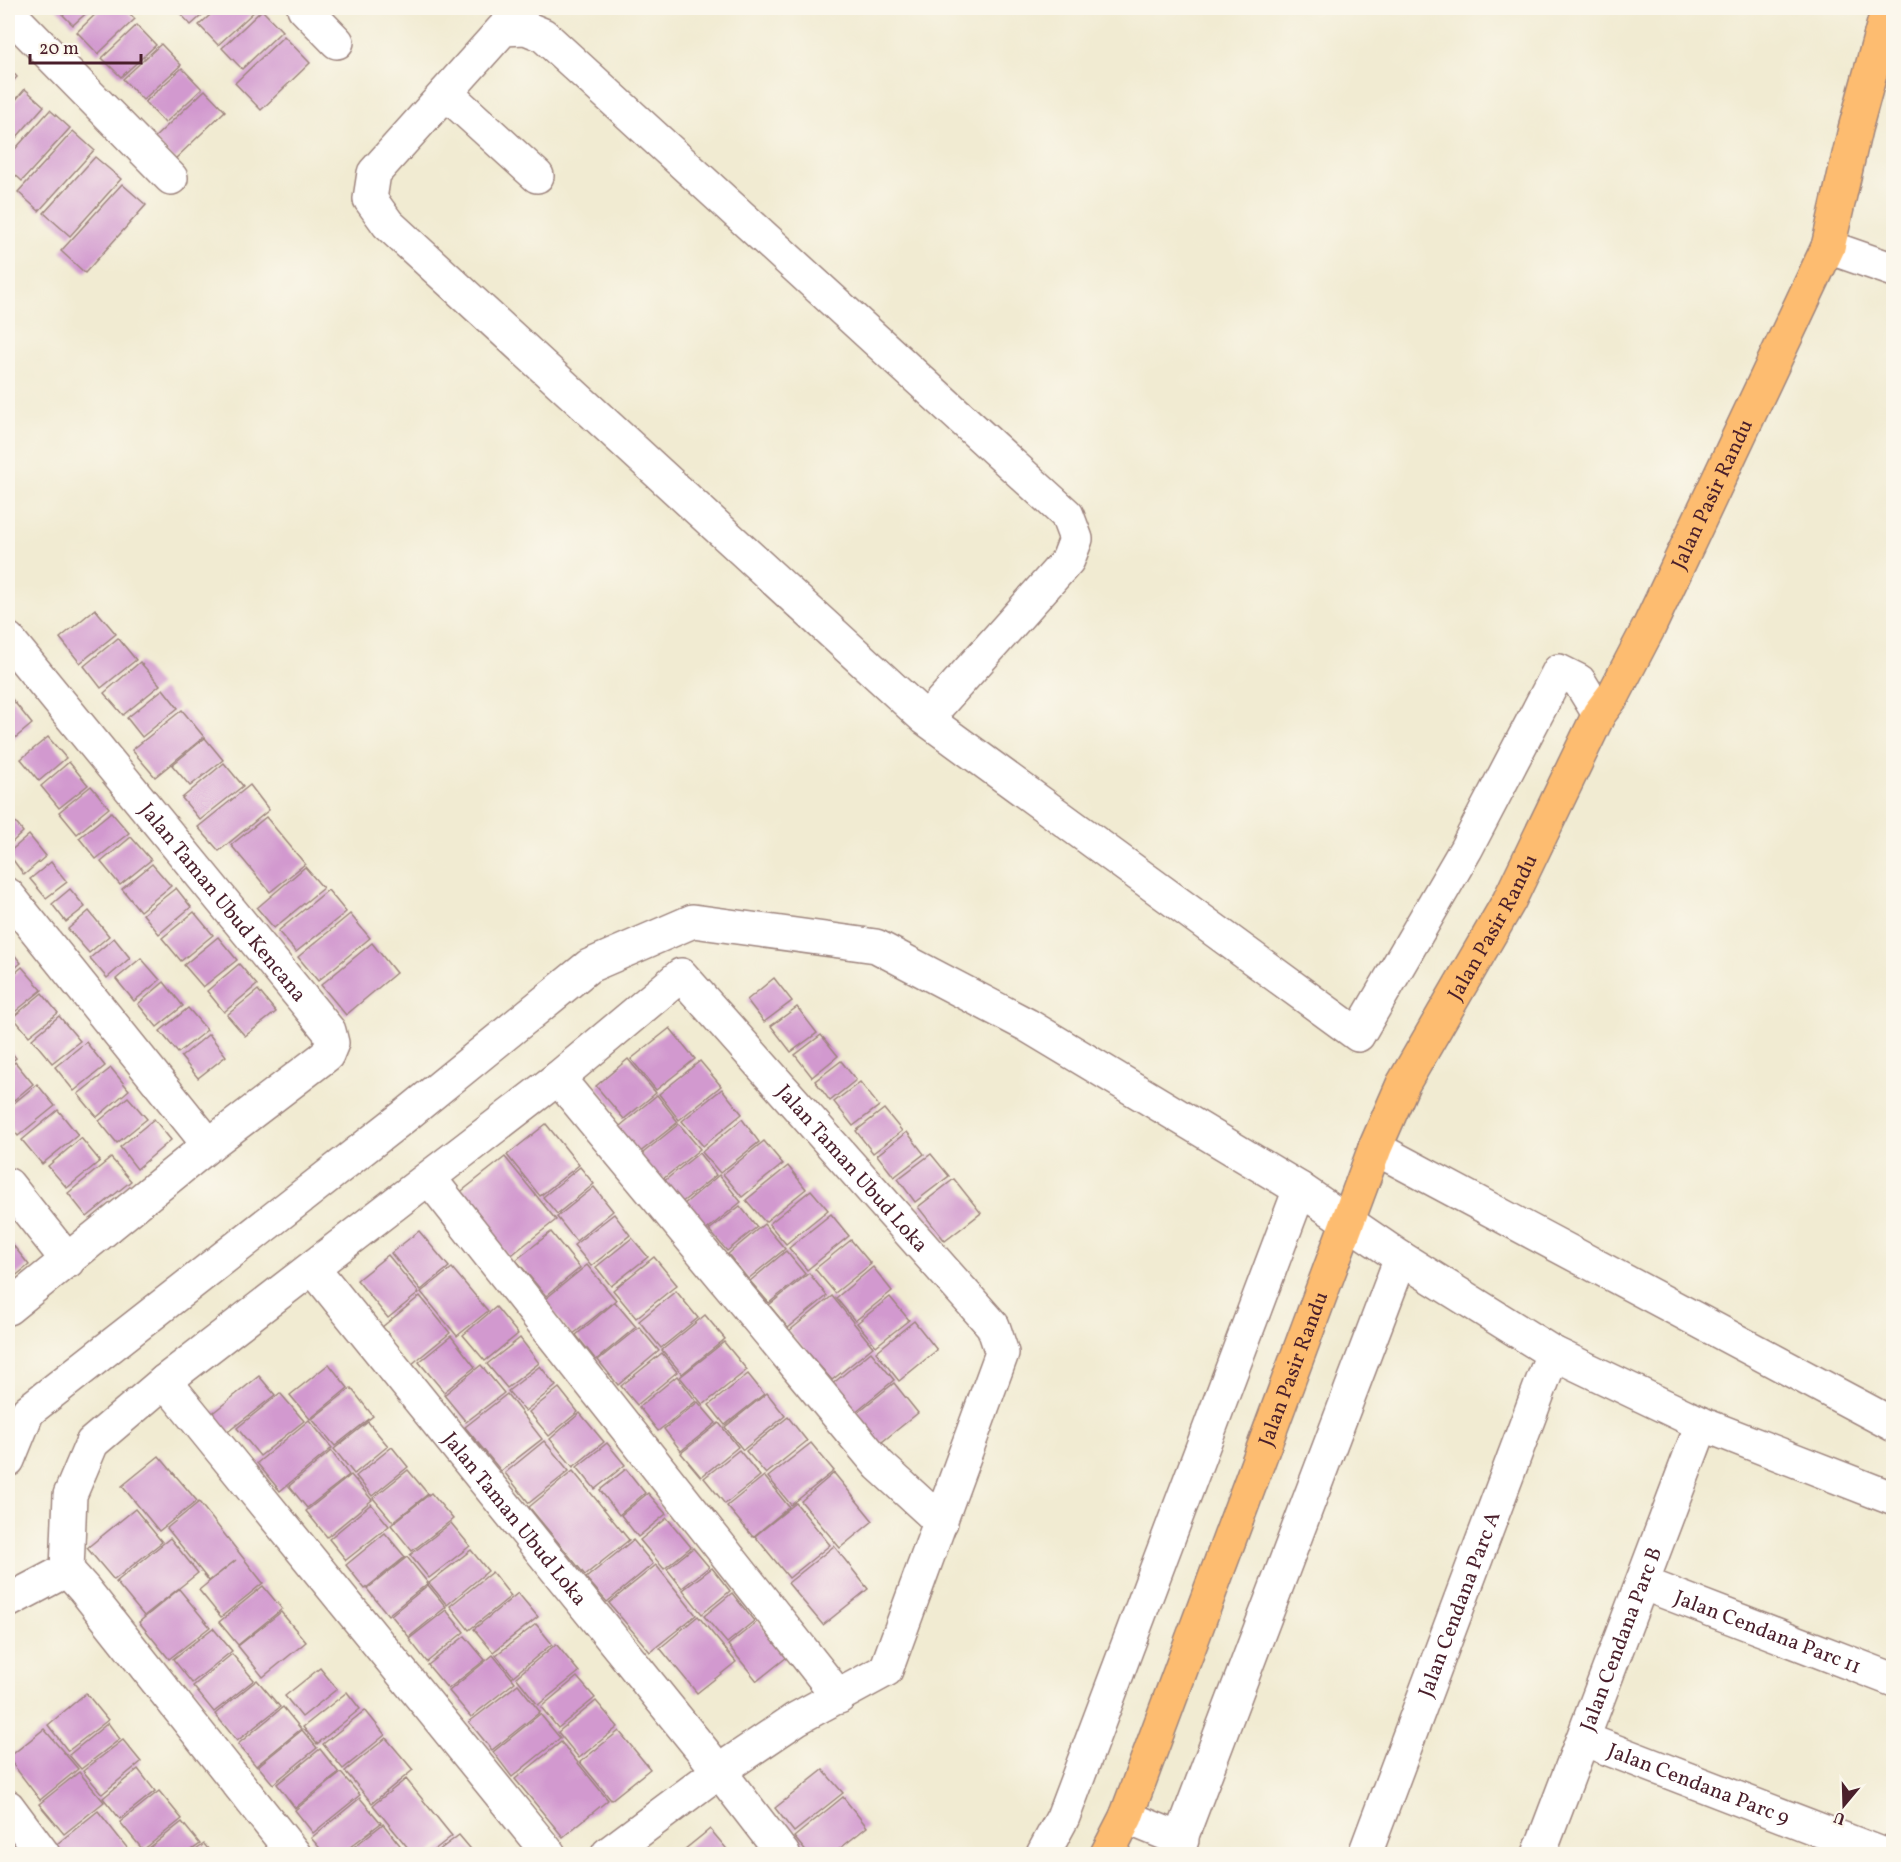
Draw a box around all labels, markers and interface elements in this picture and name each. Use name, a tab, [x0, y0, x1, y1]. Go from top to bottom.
scale bar	[30, 27, 141, 65]
text: 20 m	[39, 37, 79, 62]
street label: Jalan Pasir Randu	[1665, 415, 1761, 574]
street label: Jalan Taman Ubud Kencana	[132, 797, 313, 1009]
street label: Jalan Pasir Randu	[1441, 850, 1545, 1006]
street label: Jalan Taman Ubud Loka	[769, 1079, 934, 1259]
street label: Jalan Pasir Randu	[1252, 1288, 1336, 1451]
street label: Jalan Taman Ubud Loka	[435, 1426, 593, 1613]
street label: Jalan Cendana Parc A	[1412, 1507, 1508, 1702]
street label: Jalan Cendana Parc B	[1574, 1543, 1670, 1736]
street label: Jalan Cendana Parc 11	[1670, 1584, 1865, 1682]
street label: Jalan Cendana Parc 9	[1603, 1737, 1793, 1833]
north arrow	[1814, 1775, 1874, 1835]
text: U	[1831, 1805, 1849, 1829]

